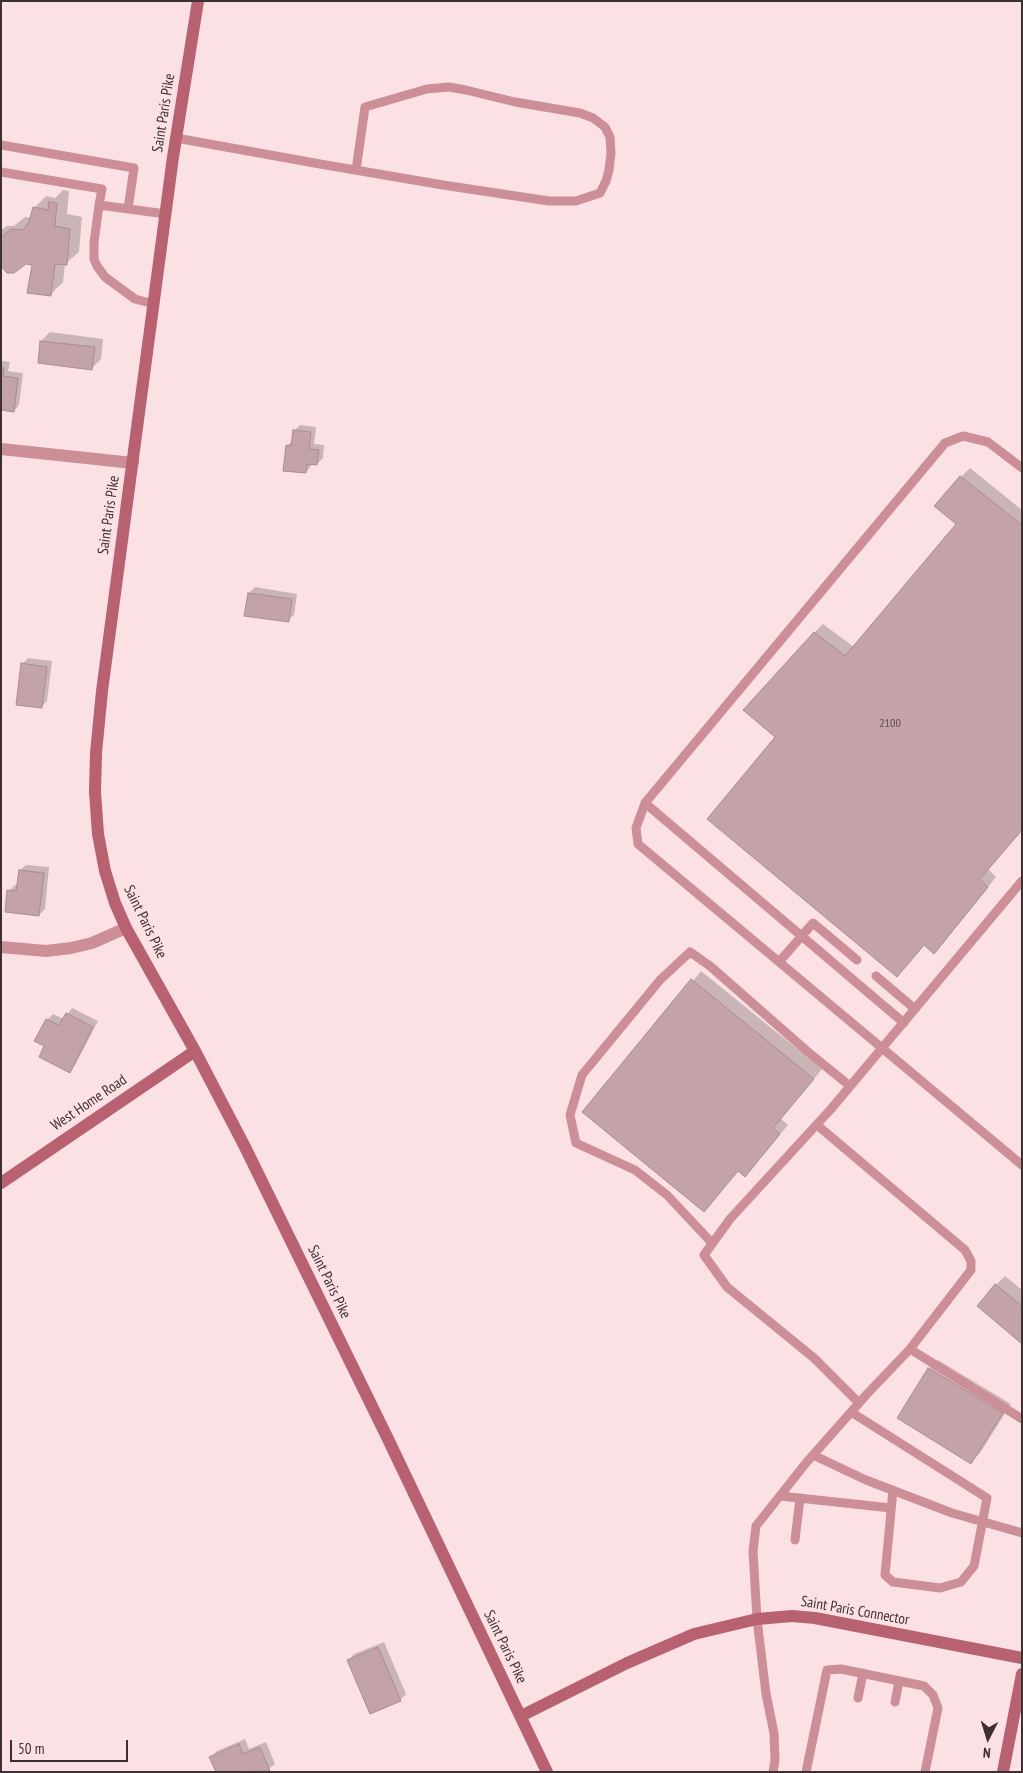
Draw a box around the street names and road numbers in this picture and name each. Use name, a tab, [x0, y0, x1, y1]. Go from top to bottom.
street label: Saint Paris Pike	[149, 72, 179, 154]
street label: Saint Paris Pike	[95, 474, 123, 556]
street label: Saint Paris Pike	[120, 882, 170, 962]
street label: West Home Road	[48, 1071, 130, 1135]
street label: Saint Paris Pike	[304, 1242, 354, 1322]
street label: Saint Paris Connector	[799, 1593, 911, 1629]
street label: Saint Paris Pike	[480, 1607, 530, 1687]

